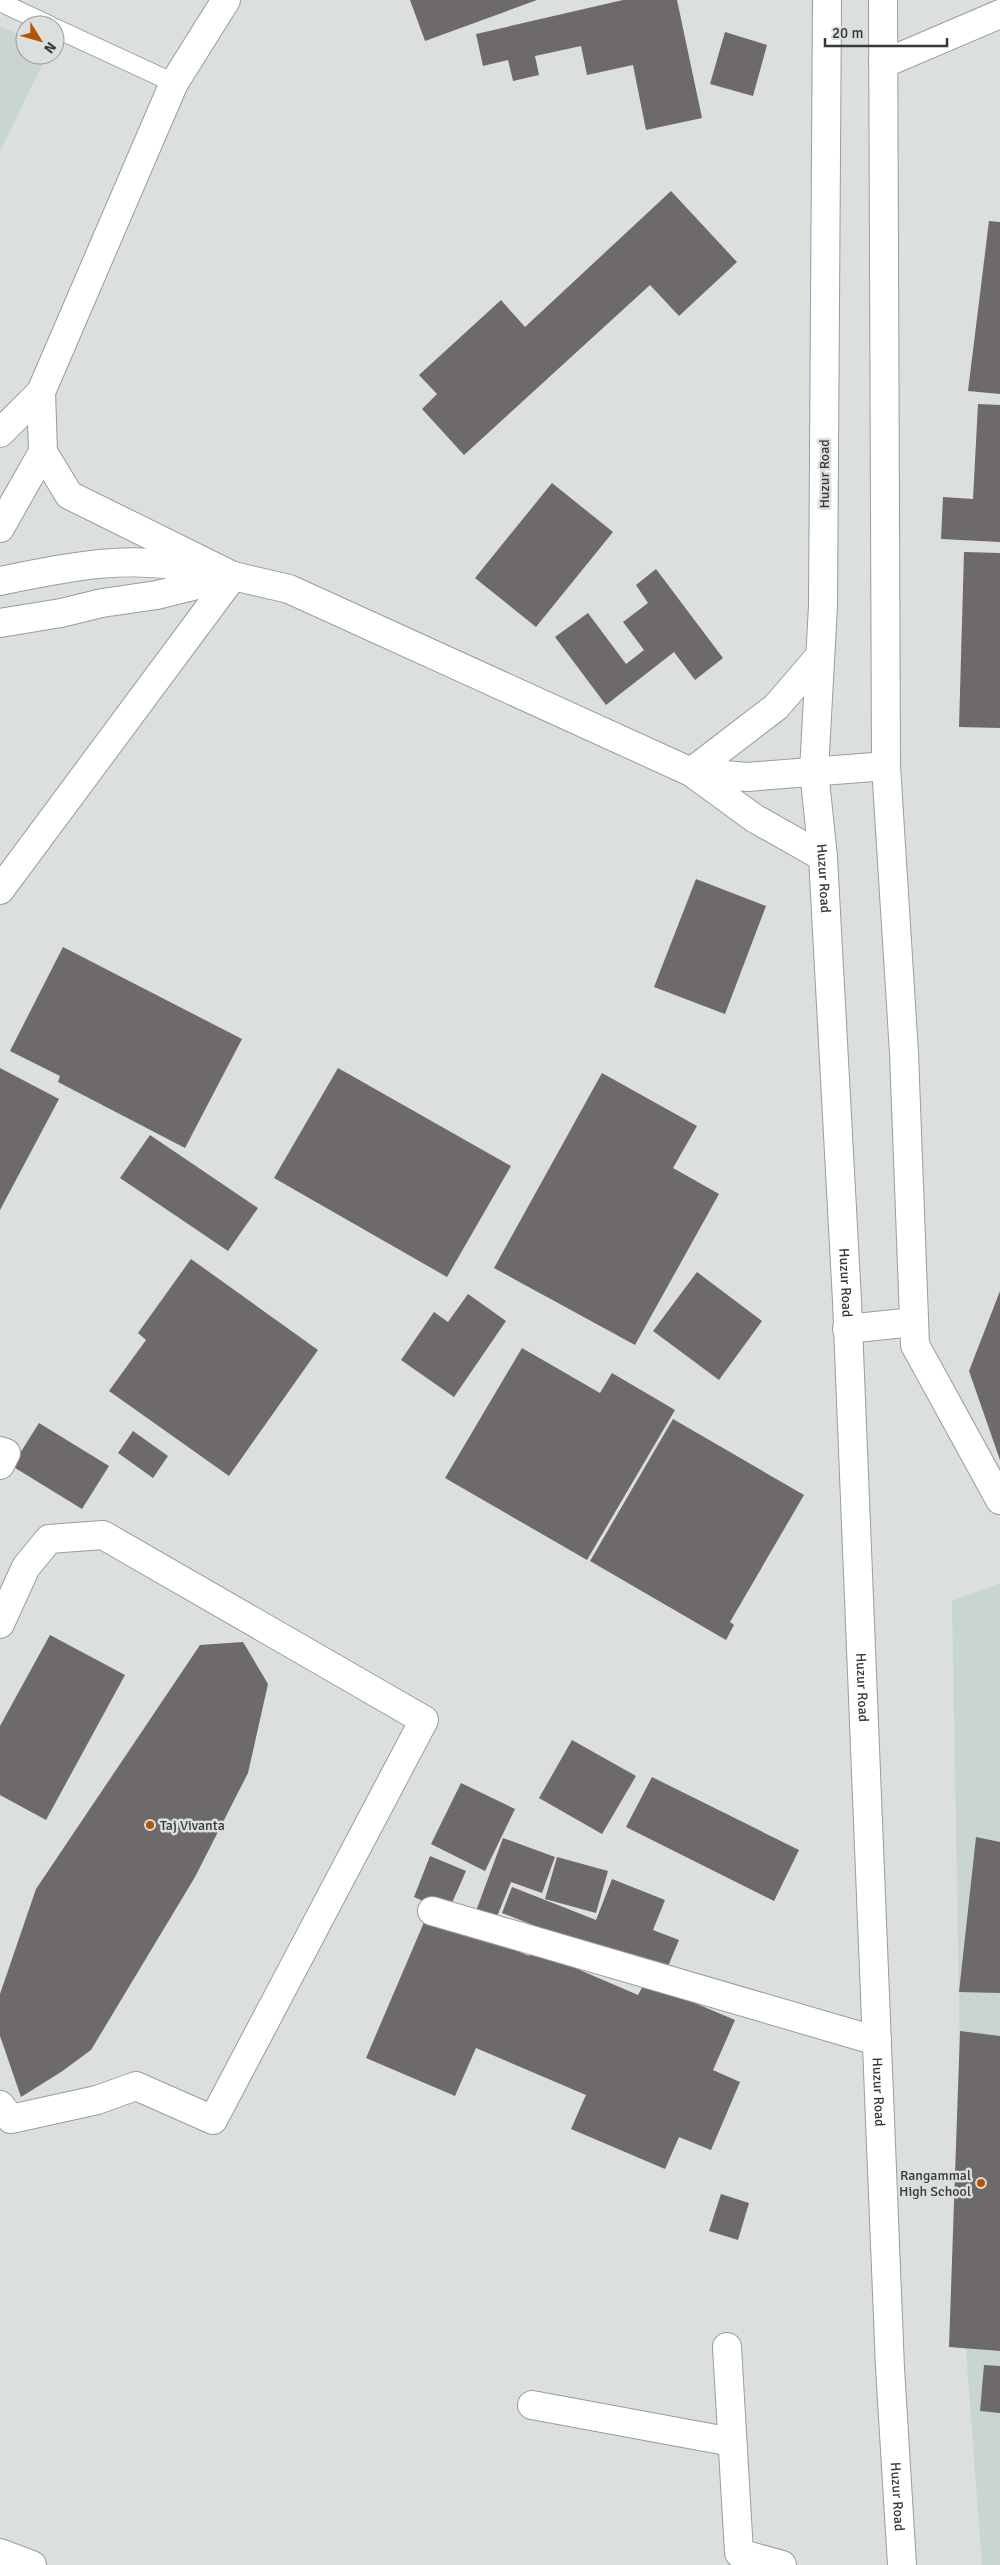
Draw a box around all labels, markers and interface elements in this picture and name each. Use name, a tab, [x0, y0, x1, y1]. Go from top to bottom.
north arrow	[15, 15, 65, 65]
scale bar	[825, 15, 948, 47]
text: 20 m	[832, 24, 863, 42]
text: N	[40, 39, 60, 57]
street label: Huzur Road	[816, 439, 833, 509]
street label: Huzur Road	[813, 843, 835, 913]
street label: Huzur Road	[836, 1248, 856, 1318]
street label: Huzur Road	[853, 1652, 872, 1722]
place label: Taj Vivanta	[160, 1817, 225, 1834]
marker: Taj Vivanta	[144, 1819, 156, 1831]
street label: Huzur Road	[869, 2057, 889, 2127]
place label: Rangammal High School	[899, 2167, 971, 2200]
marker: Rangammal High School	[975, 2177, 987, 2189]
street label: Huzur Road	[887, 2461, 908, 2532]

